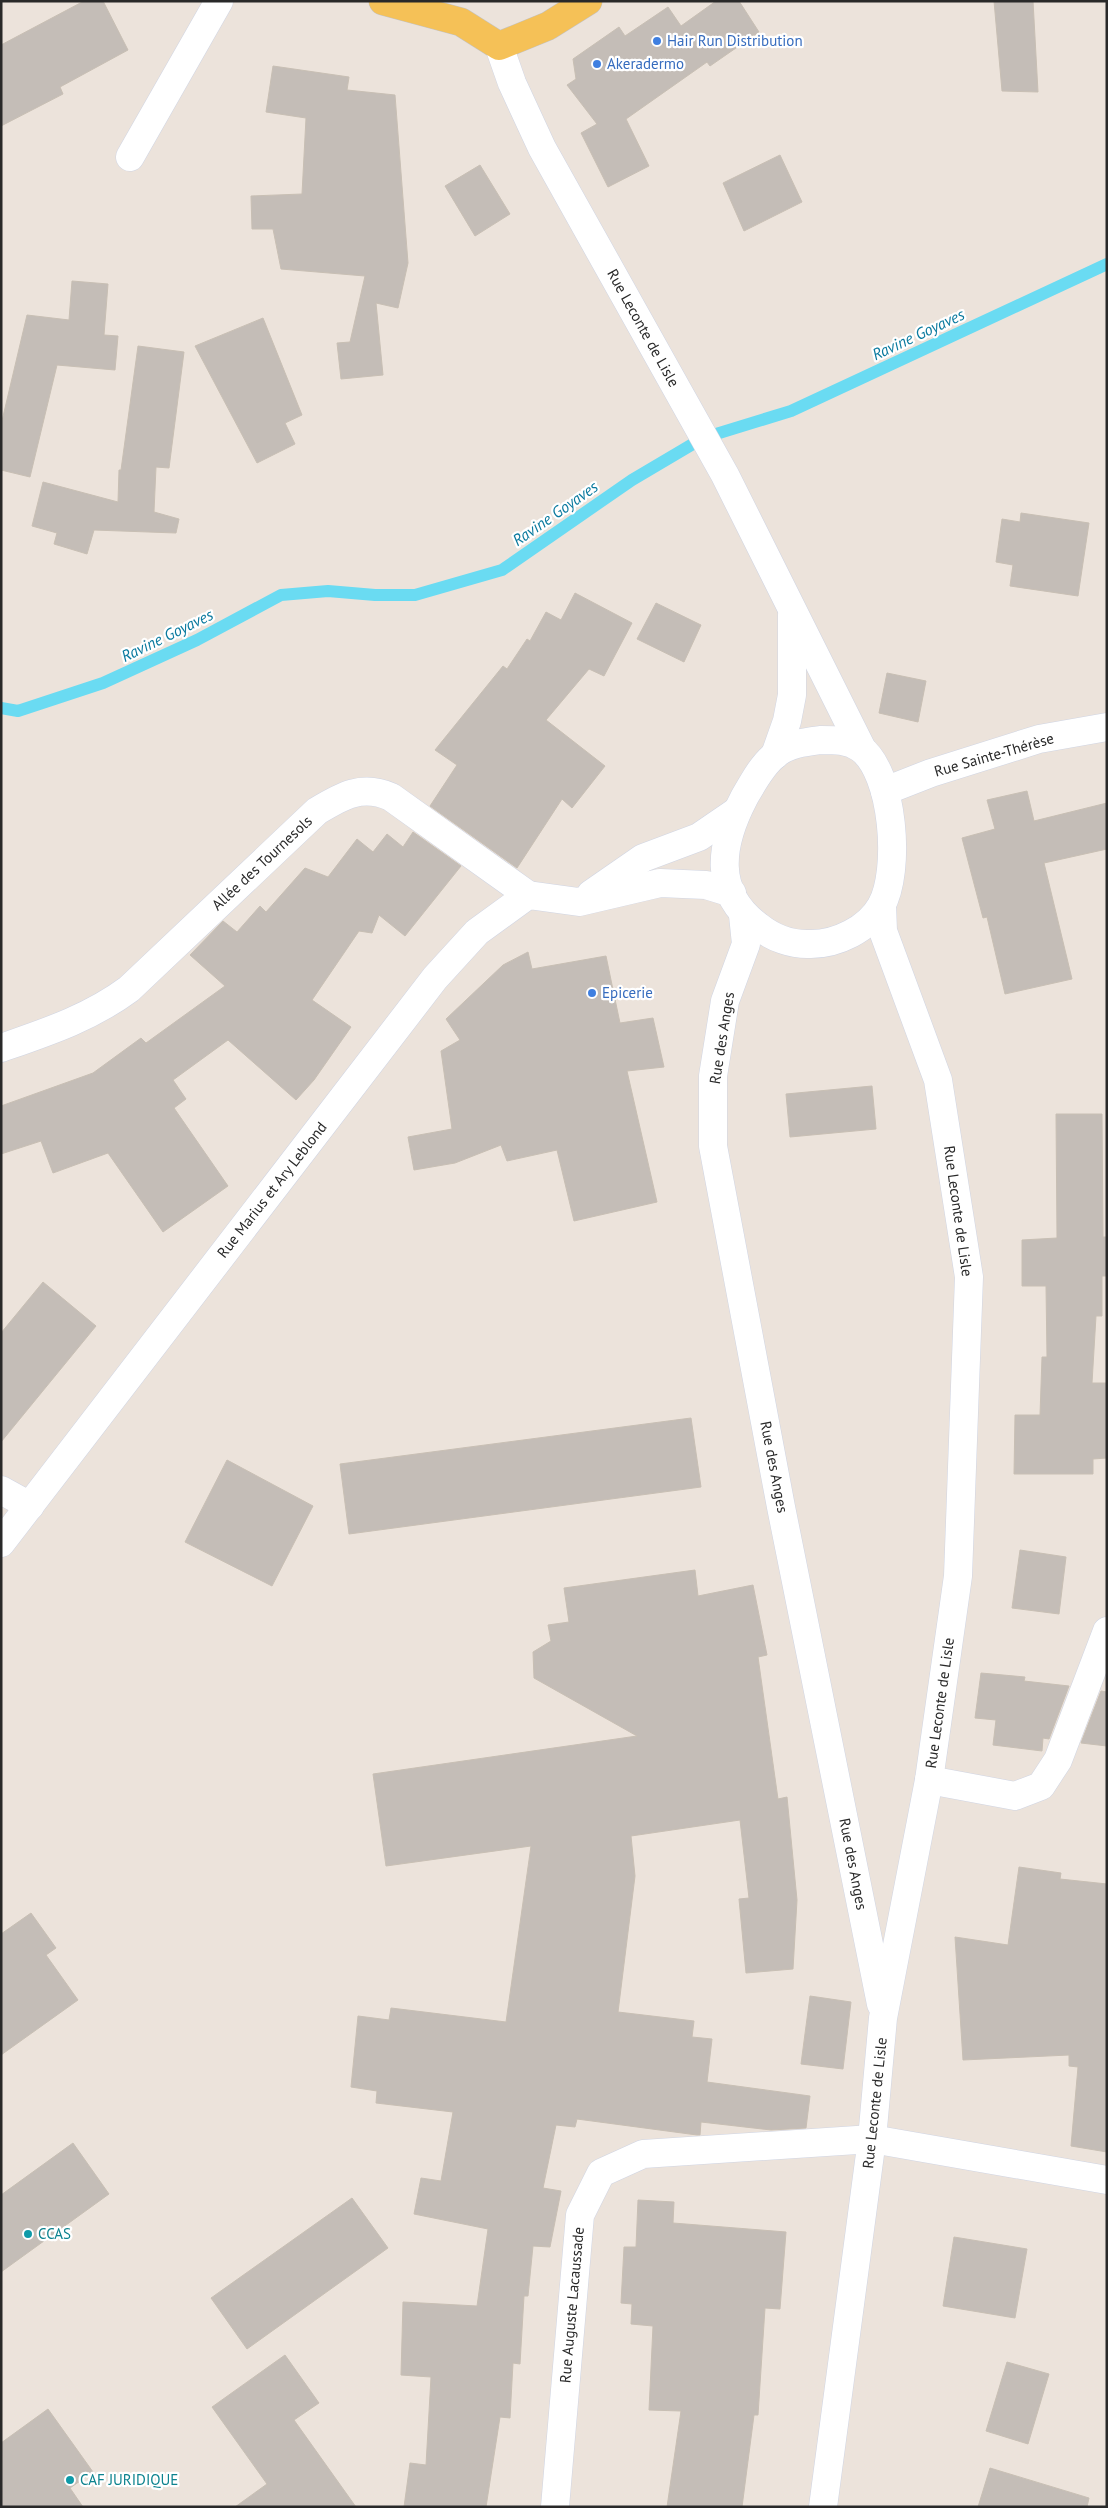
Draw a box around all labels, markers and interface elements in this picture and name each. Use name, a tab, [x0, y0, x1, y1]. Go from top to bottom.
place label: Hair Run Distribution	[667, 31, 803, 50]
marker: Hair Run Distribution	[651, 35, 663, 47]
place label: Akeradermo	[607, 54, 684, 73]
marker: Akeradermo	[591, 58, 603, 70]
street label: Rue Leconte de Lisle	[603, 266, 684, 390]
water label: Ravine Goyaves	[869, 304, 968, 364]
water label: Ravine Goyaves	[508, 476, 602, 550]
water label: Ravine Goyaves	[118, 604, 217, 666]
street label: Rue Sainte-Thérèse	[932, 728, 1056, 781]
street label: Allée des Tournesols	[207, 811, 316, 914]
place label: Epicerie	[602, 983, 653, 1002]
marker: Epicerie	[586, 987, 598, 999]
street label: Rue des Anges	[705, 991, 738, 1085]
street label: Rue Marius et Ary Leblond	[213, 1118, 331, 1261]
street label: Rue Leconte de Lisle	[940, 1144, 977, 1278]
street label: Rue des Anges	[756, 1419, 793, 1514]
street label: Rue Leconte de Lisle	[921, 1636, 958, 1770]
street label: Rue des Anges	[835, 1816, 872, 1911]
street label: Rue Leconte de Lisle	[858, 2036, 891, 2169]
place label: CCAS	[38, 2224, 71, 2243]
street label: Rue Auguste Lacaussade	[555, 2226, 588, 2384]
marker: CCAS	[22, 2228, 34, 2240]
place label: CAF JURIDIQUE	[80, 2470, 178, 2489]
marker: CAF JURIDIQUE	[64, 2474, 76, 2486]

